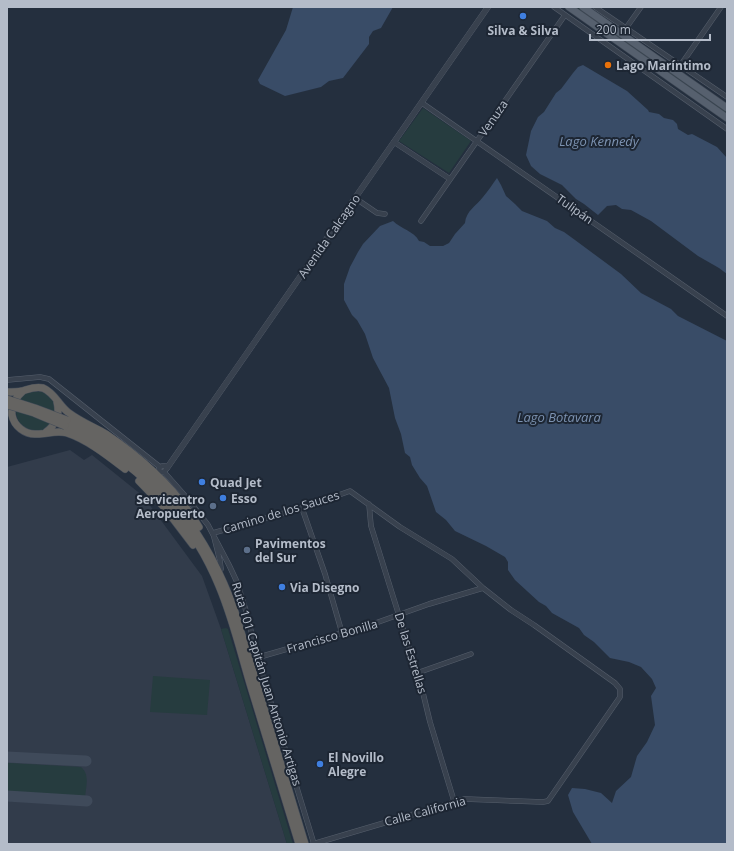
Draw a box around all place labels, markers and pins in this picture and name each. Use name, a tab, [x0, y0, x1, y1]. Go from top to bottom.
marker: Silva & Silva	[518, 11, 528, 21]
place label: Silva & Silva	[487, 22, 559, 39]
place label: Lago Maríntimo	[616, 57, 711, 74]
marker: Lago Maríntimo	[603, 60, 613, 70]
place label: Quad Jet	[210, 474, 262, 491]
marker: Quad Jet	[197, 477, 207, 487]
place label: Esso	[231, 490, 257, 507]
place label: Servicentro Aeropuerto	[136, 491, 205, 522]
marker: Esso	[218, 493, 228, 503]
marker: Servicentro Aeropuerto	[208, 501, 218, 511]
place label: Pavimentos del Sur	[255, 535, 326, 566]
marker: Pavimentos del Sur	[242, 545, 252, 555]
place label: Via Disegno	[290, 579, 360, 596]
marker: Via Disegno	[277, 582, 287, 592]
place label: El Novillo Alegre	[328, 749, 384, 780]
marker: El Novillo Alegre	[315, 759, 325, 769]

